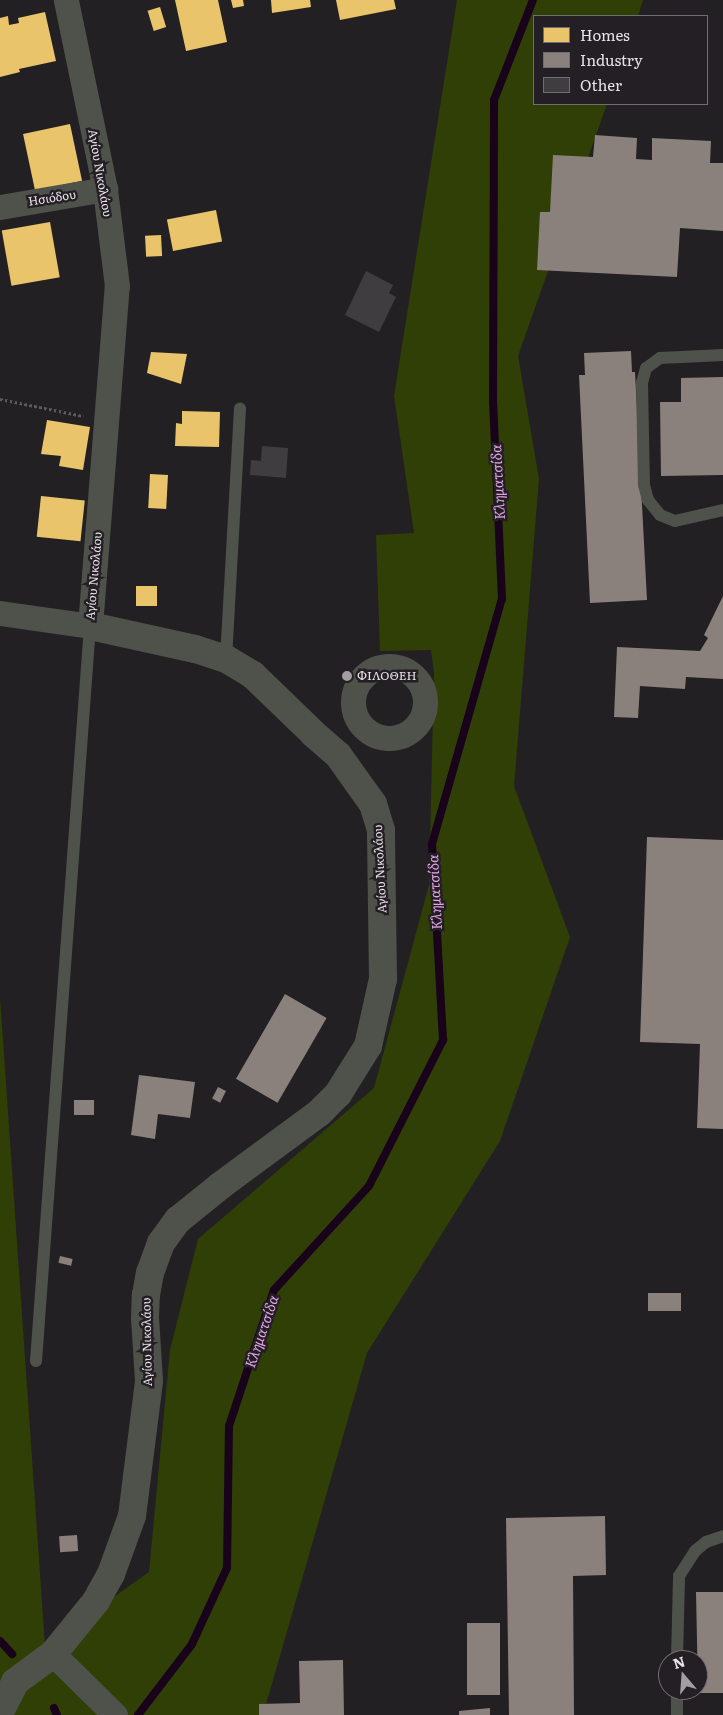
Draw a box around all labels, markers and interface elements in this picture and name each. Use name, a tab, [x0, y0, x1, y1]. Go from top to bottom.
legend	[533, 15, 708, 105]
text: Homes	[580, 23, 630, 46]
text: Industry	[580, 48, 643, 71]
text: Other	[580, 73, 622, 96]
street label: Αγίου Νικολάου	[85, 128, 115, 218]
street label: Ησιόδου	[27, 187, 77, 209]
water label: Κληματσίδα	[487, 444, 507, 520]
street label: Αγίου Νικολάου	[83, 531, 105, 621]
place label: ΦΙΛΟΘΕΗ	[357, 669, 416, 683]
marker: ΦΙΛΟΘΕΗ	[341, 670, 353, 682]
street label: Αγίου Νικολάου	[370, 824, 390, 914]
water label: Κληματσίδα	[424, 854, 444, 930]
water label: Κληματσίδα	[241, 1292, 281, 1370]
street label: Αγίου Νικολάου	[139, 1298, 155, 1386]
north arrow	[658, 1650, 708, 1700]
text: N	[670, 1650, 687, 1673]

